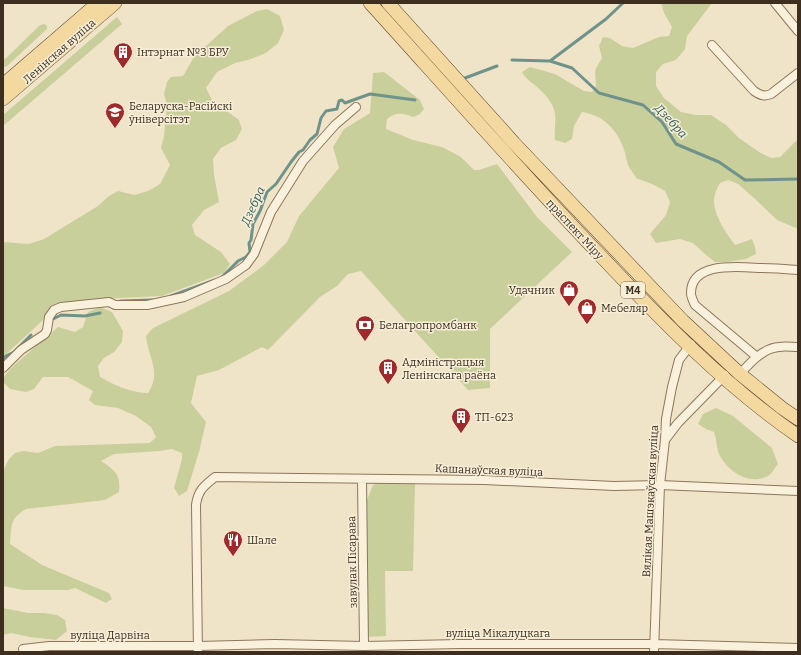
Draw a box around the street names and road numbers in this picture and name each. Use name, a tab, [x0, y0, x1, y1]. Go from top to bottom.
street label: Ленінская вуліца	[20, 16, 98, 86]
street label: праспект Міру	[543, 196, 606, 262]
road number: М4	[621, 282, 645, 298]
street label: Вялікая Машэкаўская вуліца	[640, 425, 661, 577]
street label: Кашанаўская вуліца	[435, 462, 543, 479]
street label: завулак Пісарава	[345, 516, 360, 608]
street label: вуліца Мікалуцкага	[446, 627, 550, 640]
street label: вуліца Дарвіна	[70, 629, 150, 642]

